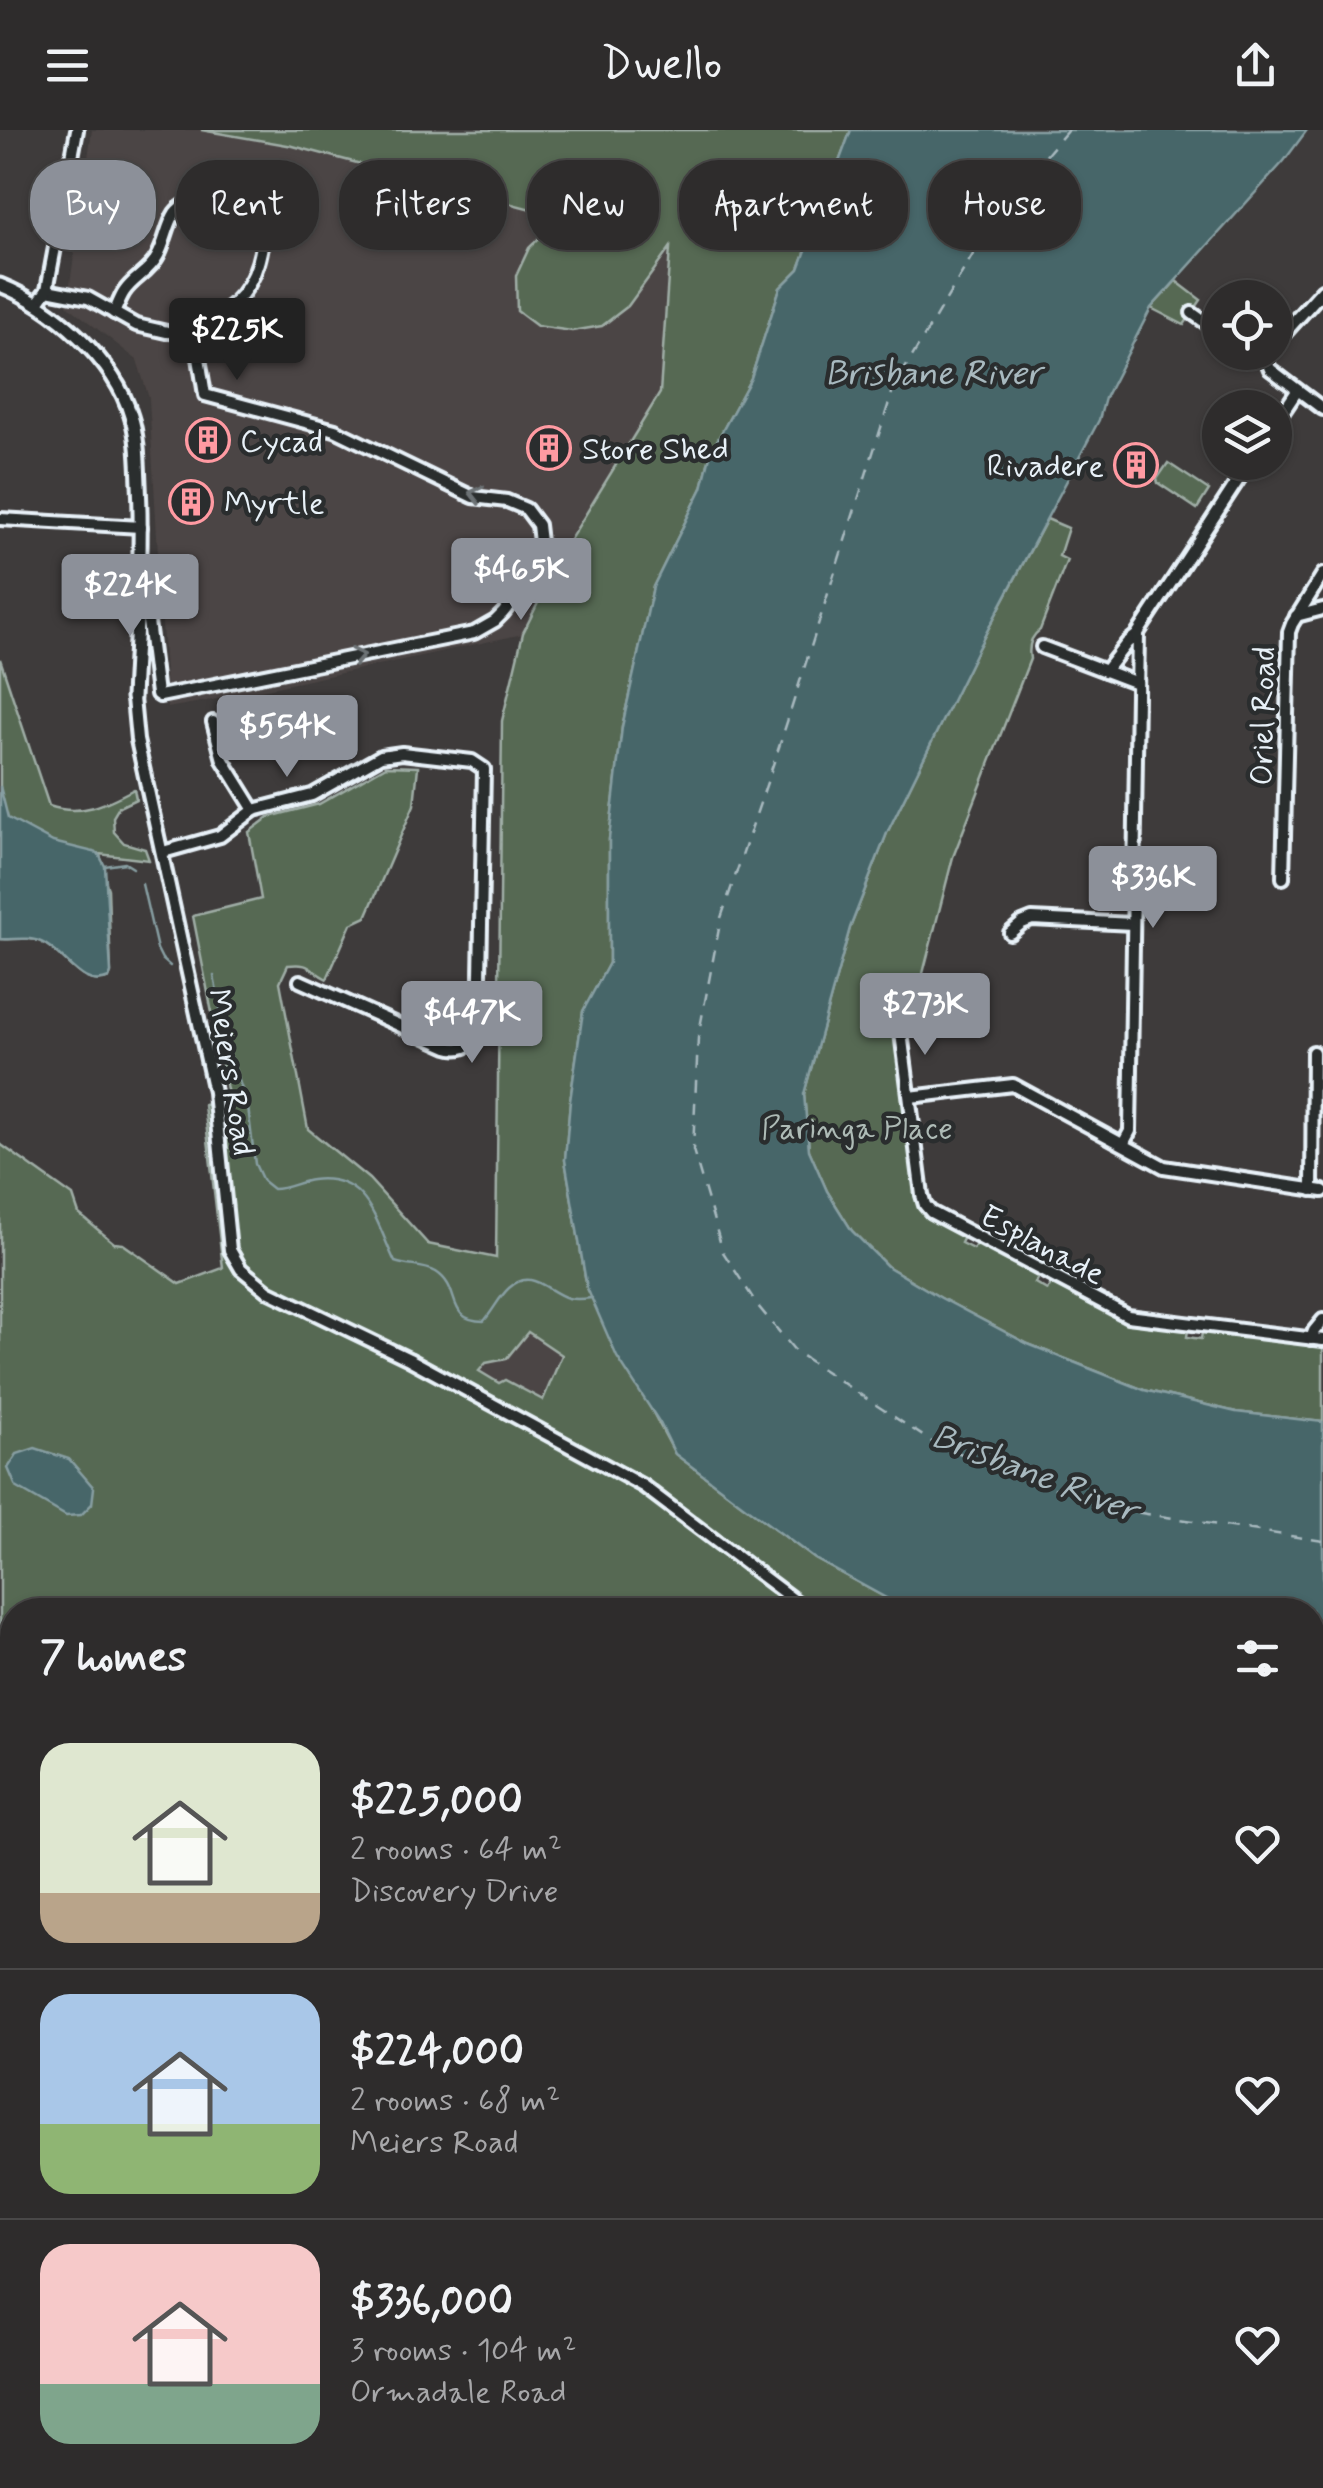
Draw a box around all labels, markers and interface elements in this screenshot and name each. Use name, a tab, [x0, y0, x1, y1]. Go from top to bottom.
text: Dwello	[601, 36, 722, 95]
icon: menu	[40, 38, 95, 93]
icon: share	[1228, 38, 1283, 93]
chip: Buy	[30, 160, 156, 250]
chip: Rent	[176, 160, 319, 250]
chip: Filters	[339, 160, 507, 250]
chip: New	[527, 160, 659, 250]
chip: Apartment	[679, 160, 908, 250]
chip: House	[928, 160, 1081, 250]
map controls	[1202, 280, 1292, 480]
button: locate	[1202, 280, 1292, 370]
pin: $225K	[167, 298, 307, 383]
text: $225K	[191, 309, 283, 351]
water label: Brisbane River	[825, 351, 1046, 397]
button: layers	[1202, 390, 1292, 480]
building icon: Cycad	[185, 417, 231, 463]
place label: Cycad	[240, 421, 323, 463]
building icon: Store Shed	[526, 425, 572, 471]
place label: Store Shed	[582, 429, 729, 471]
building icon: Rivadere	[1113, 442, 1159, 488]
place label: Rivadere	[987, 446, 1104, 488]
building icon: Myrtle	[168, 479, 214, 525]
place label: Myrtle	[224, 483, 324, 525]
one-way arrow	[467, 485, 484, 506]
pin: $465K	[451, 538, 591, 623]
text: $465K	[473, 549, 569, 591]
pin: $224K	[60, 554, 200, 639]
text: $224K	[84, 565, 176, 607]
one-way arrow	[350, 646, 367, 667]
street label: Oriel Road	[1242, 646, 1286, 786]
pin: $554K	[217, 695, 357, 780]
text: $554K	[239, 706, 335, 748]
pin: $336K	[1083, 846, 1223, 931]
text: $336K	[1111, 857, 1195, 899]
pin: $273K	[855, 973, 995, 1058]
pin: $447K	[402, 981, 542, 1066]
text: $273K	[882, 984, 968, 1026]
street label: Meiers Road	[196, 986, 264, 1159]
text: $447K	[423, 992, 521, 1034]
park label: Paringa Place	[761, 1108, 953, 1150]
street label: Esplanade	[972, 1195, 1112, 1296]
water label: Brisbane River	[925, 1414, 1148, 1536]
text: 7 homes	[40, 1631, 187, 1686]
icon: filters	[1230, 1631, 1285, 1686]
text: $225,000	[350, 1774, 523, 1829]
icon: home	[120, 1783, 240, 1903]
icon: heart	[1230, 1816, 1285, 1871]
text: 2 rooms · 64 m²	[350, 1829, 562, 1871]
text: Discovery Drive	[350, 1871, 558, 1913]
text: $224,000	[350, 2025, 524, 2080]
icon: home	[120, 2034, 240, 2154]
icon: heart	[1230, 2067, 1285, 2122]
text: 2 rooms · 68 m²	[350, 2080, 560, 2122]
text: Meiers Road	[350, 2122, 518, 2164]
text: $336,000	[350, 2275, 513, 2330]
icon: home	[120, 2284, 240, 2404]
icon: heart	[1230, 2317, 1285, 2372]
text: 3 rooms · 104 m²	[350, 2330, 576, 2372]
text: Ormadale Road	[350, 2372, 566, 2414]

